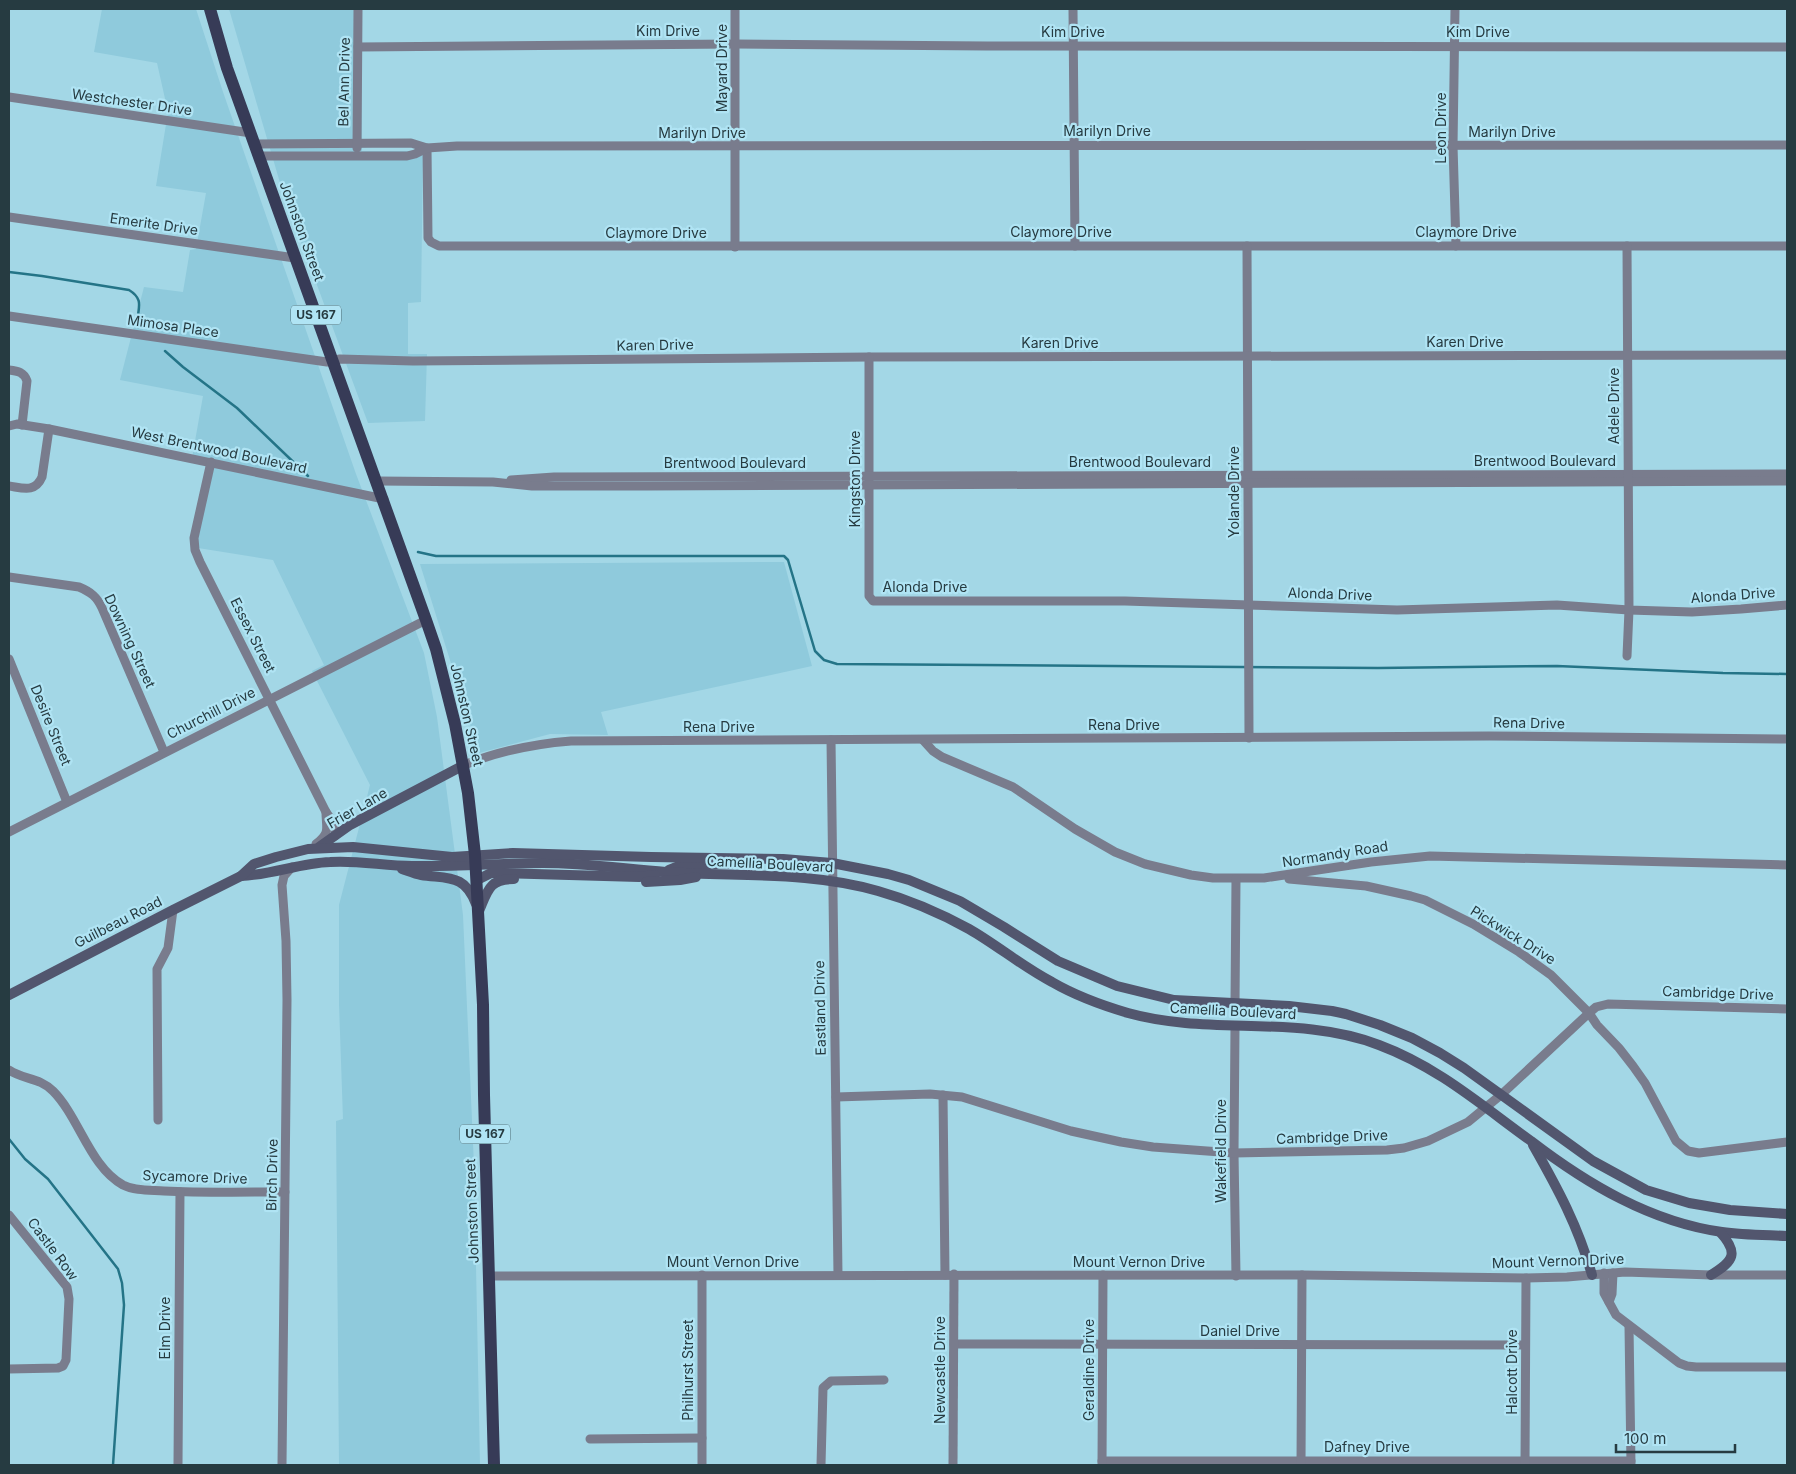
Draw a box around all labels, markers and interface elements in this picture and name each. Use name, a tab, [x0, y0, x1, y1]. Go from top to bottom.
street label: Kim Drive	[636, 22, 700, 39]
street label: Kim Drive	[1041, 23, 1105, 40]
street label: Kim Drive	[1446, 23, 1510, 40]
street label: Mayard Drive	[713, 24, 730, 112]
street label: Bel Ann Drive	[334, 37, 353, 127]
street label: Westchester Drive	[71, 85, 193, 118]
street label: Leon Drive	[1432, 92, 1449, 164]
street label: Marilyn Drive	[1063, 122, 1151, 139]
street label: Marilyn Drive	[1468, 123, 1556, 140]
street label: Marilyn Drive	[658, 124, 746, 141]
street label: Johnston Street	[277, 179, 329, 283]
street label: Emerite Drive	[109, 209, 199, 238]
street label: Claymore Drive	[1010, 223, 1112, 240]
street label: Claymore Drive	[1415, 223, 1517, 240]
street label: Claymore Drive	[605, 224, 707, 241]
road number: US 167	[291, 306, 341, 324]
street label: Mimosa Place	[126, 311, 220, 340]
street label: Karen Drive	[1426, 333, 1504, 350]
street label: Karen Drive	[1021, 334, 1099, 351]
street label: Karen Drive	[616, 335, 694, 354]
street label: Adele Drive	[1605, 368, 1622, 444]
street label: West Brentwood Boulevard	[130, 423, 309, 476]
street label: Kingston Drive	[846, 430, 863, 528]
street label: Yolande Drive	[1225, 446, 1242, 538]
street label: Brentwood Boulevard	[1474, 452, 1616, 469]
street label: Brentwood Boulevard	[1069, 453, 1211, 470]
street label: Brentwood Boulevard	[664, 454, 806, 471]
street label: Alonda Drive	[883, 578, 967, 595]
street label: Alonda Drive	[1690, 583, 1776, 606]
street label: Alonda Drive	[1287, 584, 1373, 603]
street label: Downing Street	[101, 591, 160, 691]
street label: Essex Street	[227, 594, 280, 676]
street label: Johnston Street	[447, 662, 488, 768]
street label: Desire Street	[28, 682, 76, 768]
street label: Churchill Drive	[164, 683, 258, 742]
street label: Rena Drive	[1493, 713, 1565, 732]
street label: Rena Drive	[1088, 716, 1160, 733]
street label: Rena Drive	[683, 718, 755, 735]
street label: Frier Lane	[324, 784, 390, 832]
street label: Normandy Road	[1281, 837, 1389, 870]
street label: Camellia Boulevard	[706, 852, 834, 875]
street label: Guilbeau Road	[71, 892, 165, 951]
street label: Pickwick Drive	[1468, 902, 1559, 968]
street label: Eastland Drive	[810, 960, 829, 1056]
street label: Cambridge Drive	[1662, 982, 1774, 1003]
street label: Camellia Boulevard	[1169, 999, 1297, 1022]
street label: Wakefield Drive	[1212, 1099, 1229, 1203]
road number: US 167	[460, 1124, 510, 1144]
street label: Cambridge Drive	[1276, 1126, 1388, 1147]
street label: Birch Drive	[262, 1139, 281, 1211]
street label: Johnston Street	[461, 1158, 482, 1264]
street label: Sycamore Drive	[142, 1166, 248, 1187]
street label: Castle Row	[24, 1214, 82, 1283]
street label: Mount Vernon Drive	[1492, 1250, 1624, 1271]
street label: Mount Vernon Drive	[667, 1253, 799, 1270]
street label: Mount Vernon Drive	[1073, 1253, 1205, 1270]
street label: Elm Drive	[156, 1297, 173, 1359]
street label: Newcastle Drive	[931, 1316, 948, 1424]
street label: Philhurst Street	[679, 1319, 696, 1421]
street label: Geraldine Drive	[1080, 1319, 1097, 1421]
street label: Daniel Drive	[1200, 1322, 1280, 1339]
street label: Halcott Drive	[1503, 1329, 1520, 1415]
scale bar	[1616, 1422, 1735, 1454]
text: 100 m	[1624, 1429, 1666, 1448]
street label: Dafney Drive	[1324, 1438, 1410, 1455]

